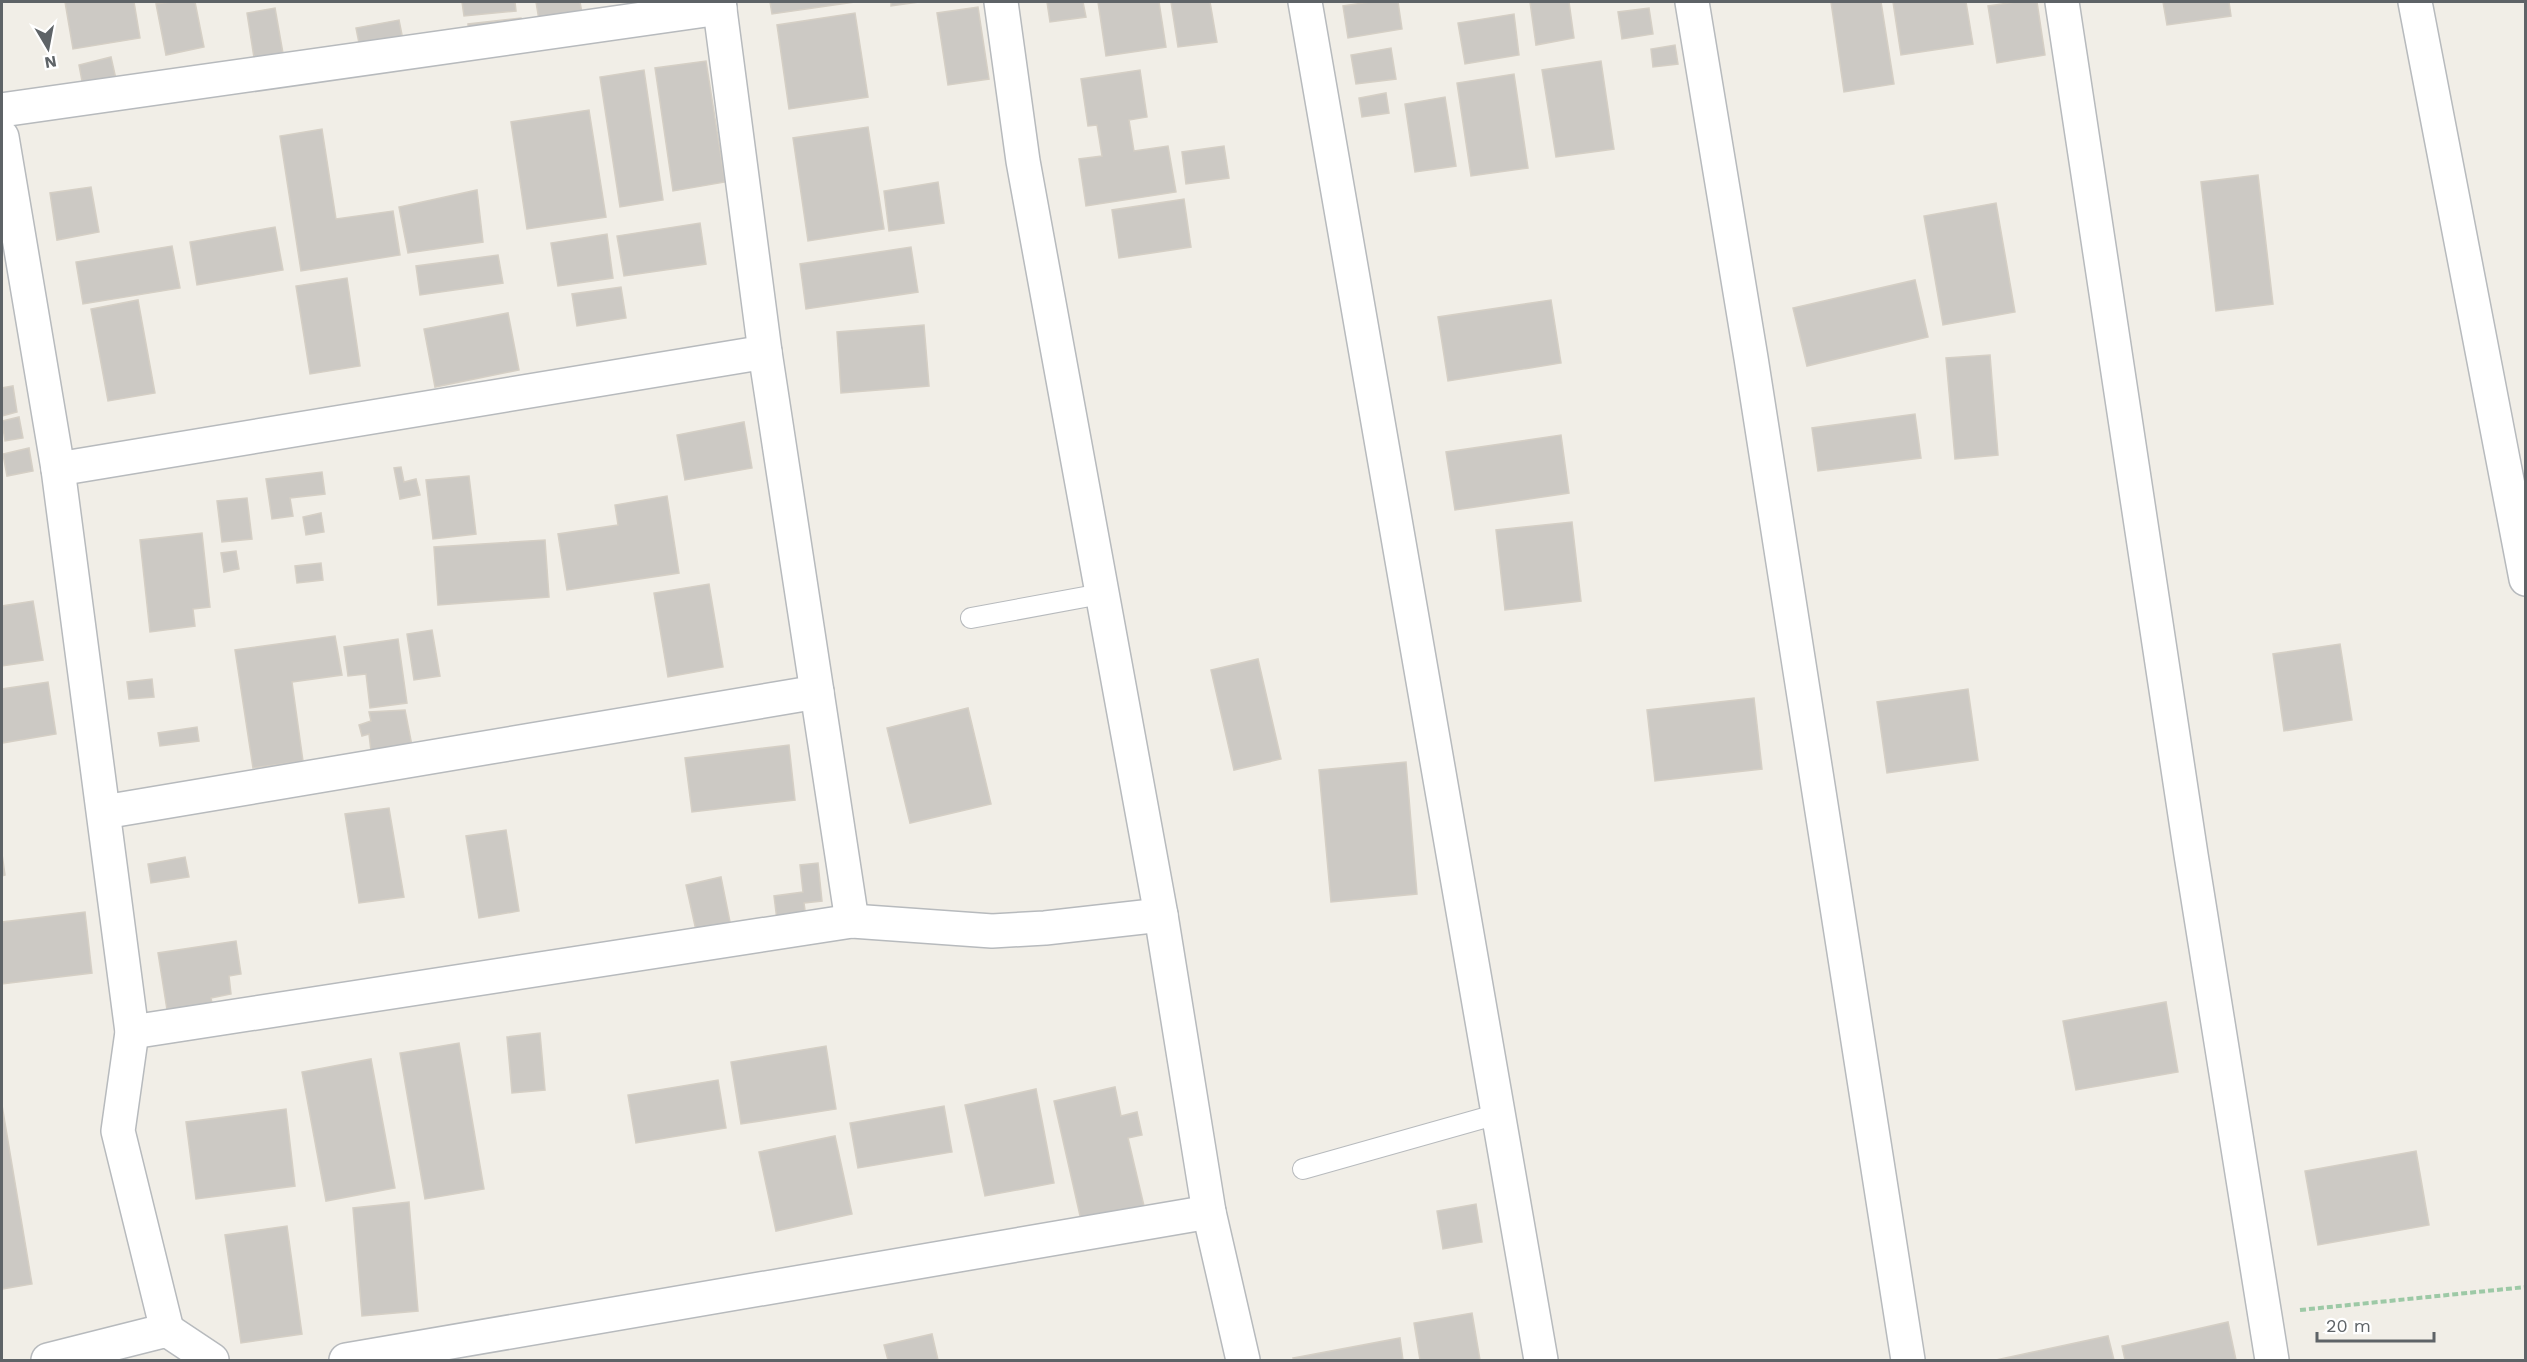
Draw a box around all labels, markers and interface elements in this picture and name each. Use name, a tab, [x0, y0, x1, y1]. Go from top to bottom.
north arrow	[18, 18, 78, 78]
text: N	[43, 52, 58, 73]
scale bar	[2317, 1305, 2434, 1343]
text: 20 m	[2326, 1315, 2371, 1336]

